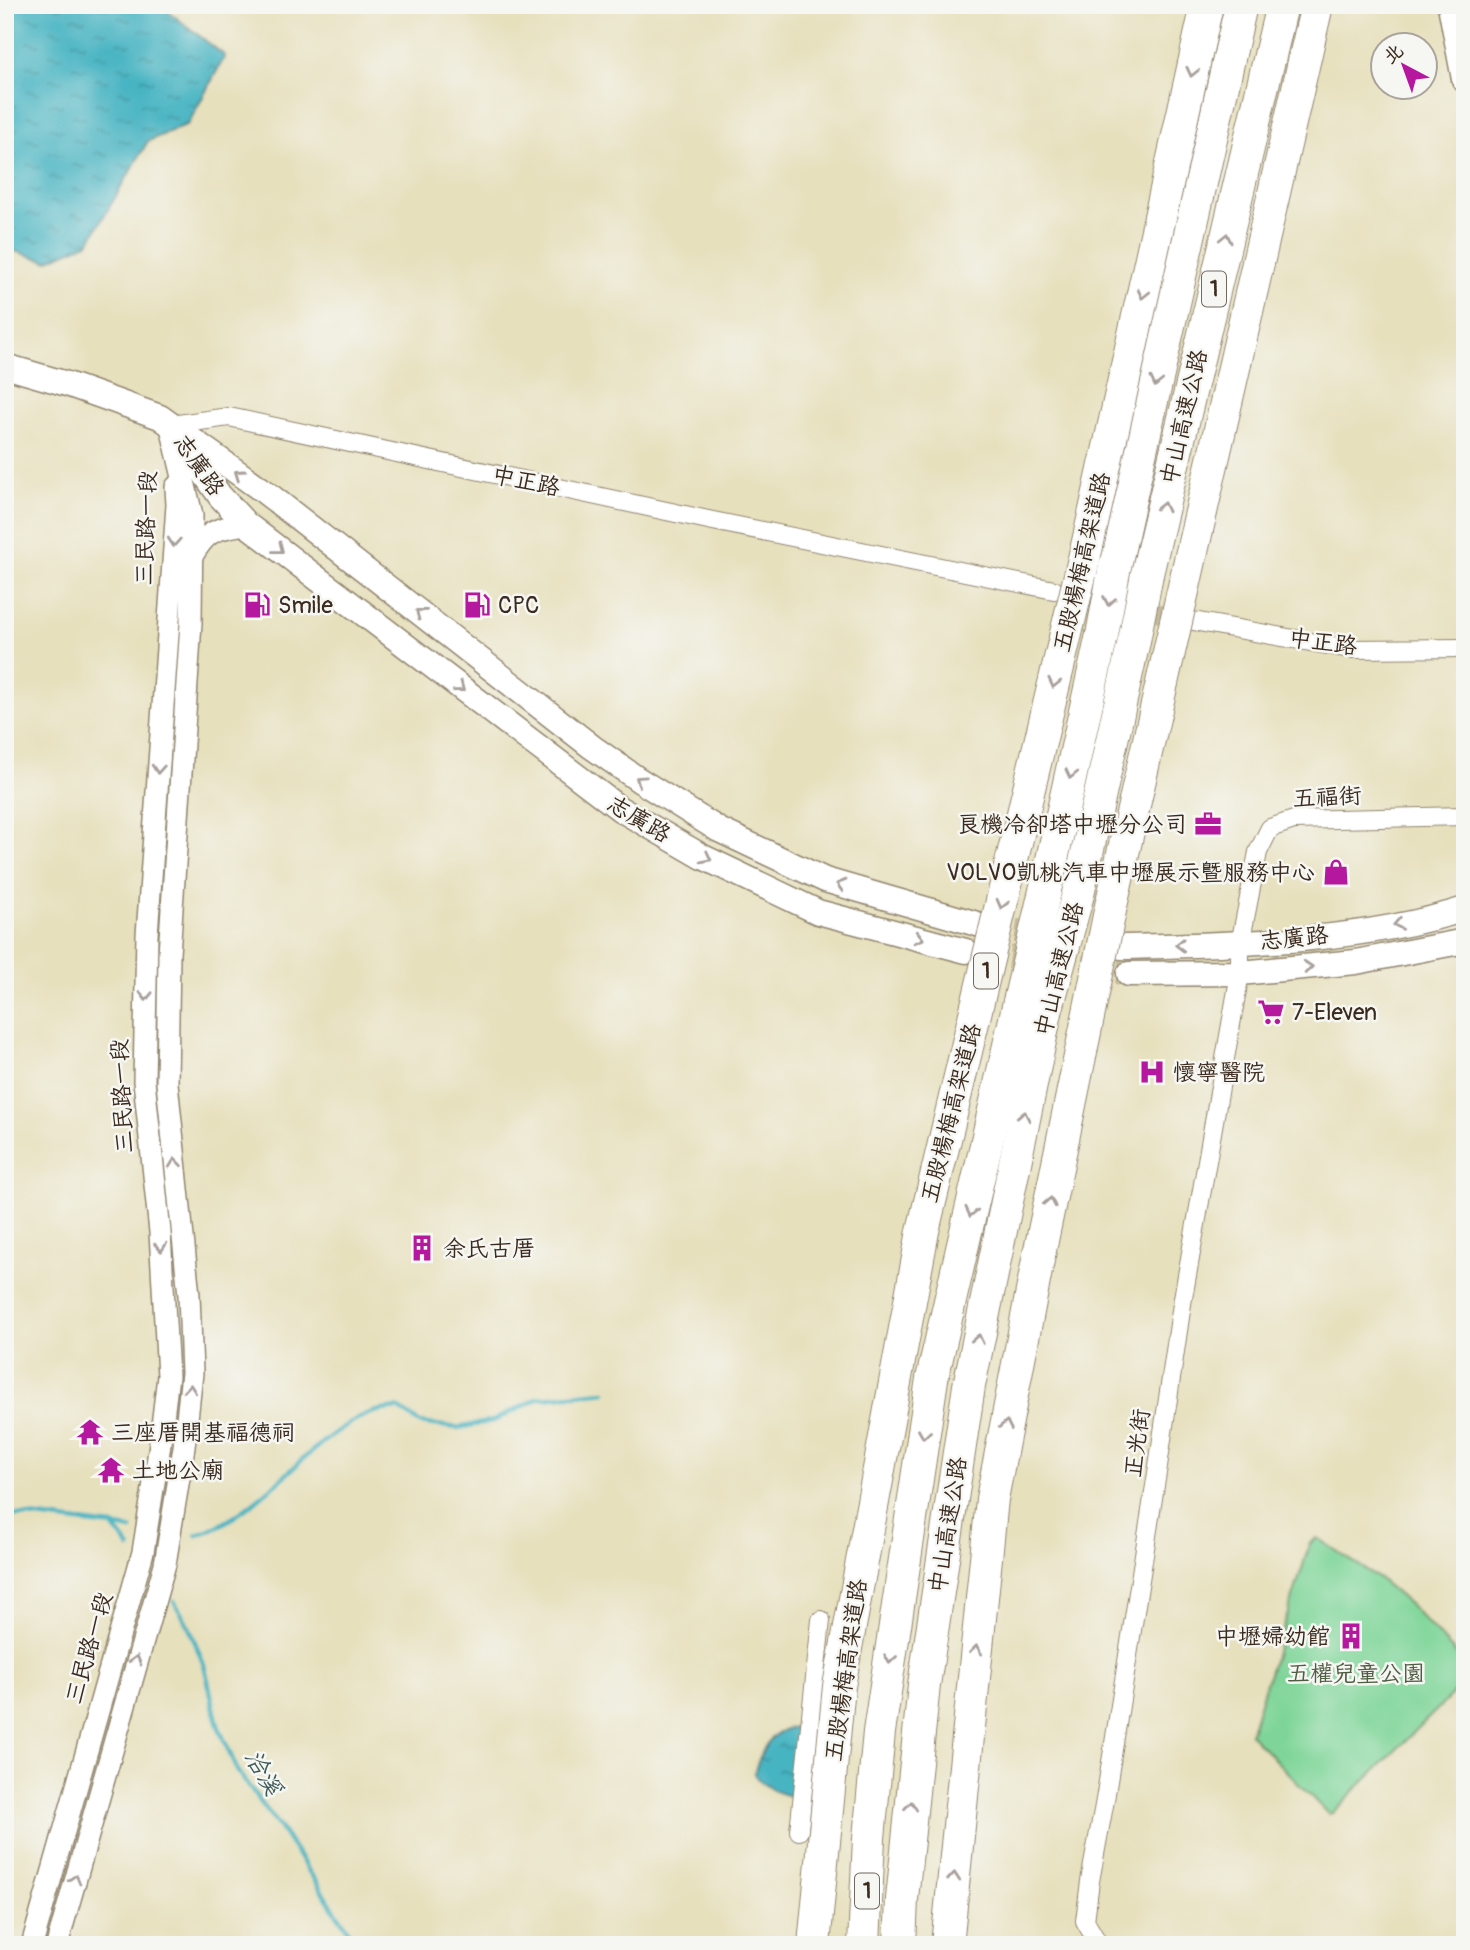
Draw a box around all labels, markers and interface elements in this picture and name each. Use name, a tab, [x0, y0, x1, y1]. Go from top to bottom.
north arrow	[1368, 32, 1438, 102]
text: 北	[1378, 39, 1409, 69]
one-way arrow	[1186, 66, 1201, 78]
one-way arrow	[1218, 232, 1233, 244]
road number: 1	[1202, 272, 1226, 306]
one-way arrow	[1137, 288, 1151, 300]
street label: 中山高速公路	[1154, 347, 1214, 487]
one-way arrow	[1150, 376, 1164, 388]
street label: 志廣路	[167, 428, 231, 502]
street label: 中正路	[489, 460, 563, 502]
street label: 五股楊梅高架道路	[1047, 469, 1117, 655]
street label: 三民路一段	[130, 470, 162, 586]
one-way arrow	[235, 470, 247, 482]
one-way arrow	[1155, 501, 1169, 513]
one-way arrow	[167, 537, 182, 548]
one-way arrow	[272, 541, 284, 554]
fuel station icon: Smile	[242, 590, 272, 620]
fuel station icon: CPC	[462, 590, 492, 620]
place label: Smile	[278, 591, 333, 620]
place label: CPC	[498, 591, 539, 620]
one-way arrow	[1102, 595, 1117, 607]
one-way arrow	[415, 608, 427, 621]
street label: 中正路	[1287, 623, 1359, 661]
one-way arrow	[1048, 677, 1063, 689]
one-way arrow	[452, 680, 465, 692]
one-way arrow	[151, 764, 166, 775]
one-way arrow	[1065, 768, 1080, 780]
one-way arrow	[634, 775, 647, 788]
street label: 五福街	[1292, 781, 1362, 813]
street label: 志廣路	[602, 789, 676, 849]
office icon: 良機冷卻塔中壢分公司	[1193, 809, 1223, 839]
place label: 良機冷卻塔中壢分公司	[957, 810, 1187, 839]
one-way arrow	[700, 850, 712, 864]
shop icon: VOLVO凱桃汽車中壢展示暨服務中心	[1321, 857, 1351, 887]
place label: VOLVO凱桃汽車中壢展示暨服務中心	[946, 858, 1315, 887]
one-way arrow	[835, 878, 847, 893]
one-way arrow	[996, 898, 1010, 910]
street label: 中山高速公路	[1028, 899, 1090, 1039]
one-way arrow	[1392, 916, 1404, 931]
street label: 志廣路	[1258, 920, 1330, 956]
one-way arrow	[913, 930, 925, 945]
one-way arrow	[1175, 938, 1186, 953]
road number: 1	[974, 954, 998, 988]
one-way arrow	[1302, 960, 1313, 975]
one-way arrow	[138, 991, 153, 1002]
supermarket icon: 7-Eleven	[1256, 997, 1286, 1027]
place label: 7-Eleven	[1292, 998, 1377, 1027]
street label: 五股楊梅高架道路	[915, 1020, 987, 1206]
street label: 三民路一段	[105, 1038, 139, 1154]
hospital icon: 懷寧醫院	[1137, 1057, 1167, 1087]
place label: 懷寧醫院	[1173, 1058, 1265, 1087]
one-way arrow	[1016, 1110, 1031, 1122]
one-way arrow	[168, 1157, 183, 1169]
one-way arrow	[1041, 1196, 1056, 1208]
one-way arrow	[964, 1206, 979, 1218]
building icon: 余氏古厝	[407, 1233, 437, 1263]
place label: 余氏古厝	[443, 1234, 535, 1263]
one-way arrow	[153, 1242, 168, 1253]
one-way arrow	[970, 1333, 985, 1345]
one-way arrow	[182, 1384, 197, 1395]
street label: 正光街	[1118, 1407, 1156, 1479]
temple icon: 三座厝開基福德祠	[75, 1417, 105, 1447]
place label: 三座厝開基福德祠	[111, 1418, 295, 1447]
one-way arrow	[998, 1419, 1013, 1431]
one-way arrow	[917, 1429, 932, 1440]
temple icon: 土地公廟	[96, 1455, 126, 1485]
street label: 中山高速公路	[923, 1455, 973, 1595]
place label: 土地公廟	[132, 1456, 224, 1485]
street label: 五股楊梅高架道路	[819, 1577, 873, 1763]
street label: 三民路一段	[59, 1589, 119, 1707]
building icon: 中壢婦幼館	[1336, 1621, 1366, 1651]
place label: 中壢婦幼館	[1215, 1622, 1330, 1651]
one-way arrow	[968, 1645, 983, 1656]
one-way arrow	[128, 1654, 143, 1666]
one-way arrow	[883, 1654, 898, 1665]
park label: 五權兒童公園	[1287, 1659, 1425, 1688]
water label: 洽溪	[238, 1745, 289, 1803]
one-way arrow	[903, 1801, 918, 1812]
one-way arrow	[946, 1871, 961, 1882]
one-way arrow	[67, 1873, 81, 1885]
road number: 1	[855, 1874, 879, 1909]

